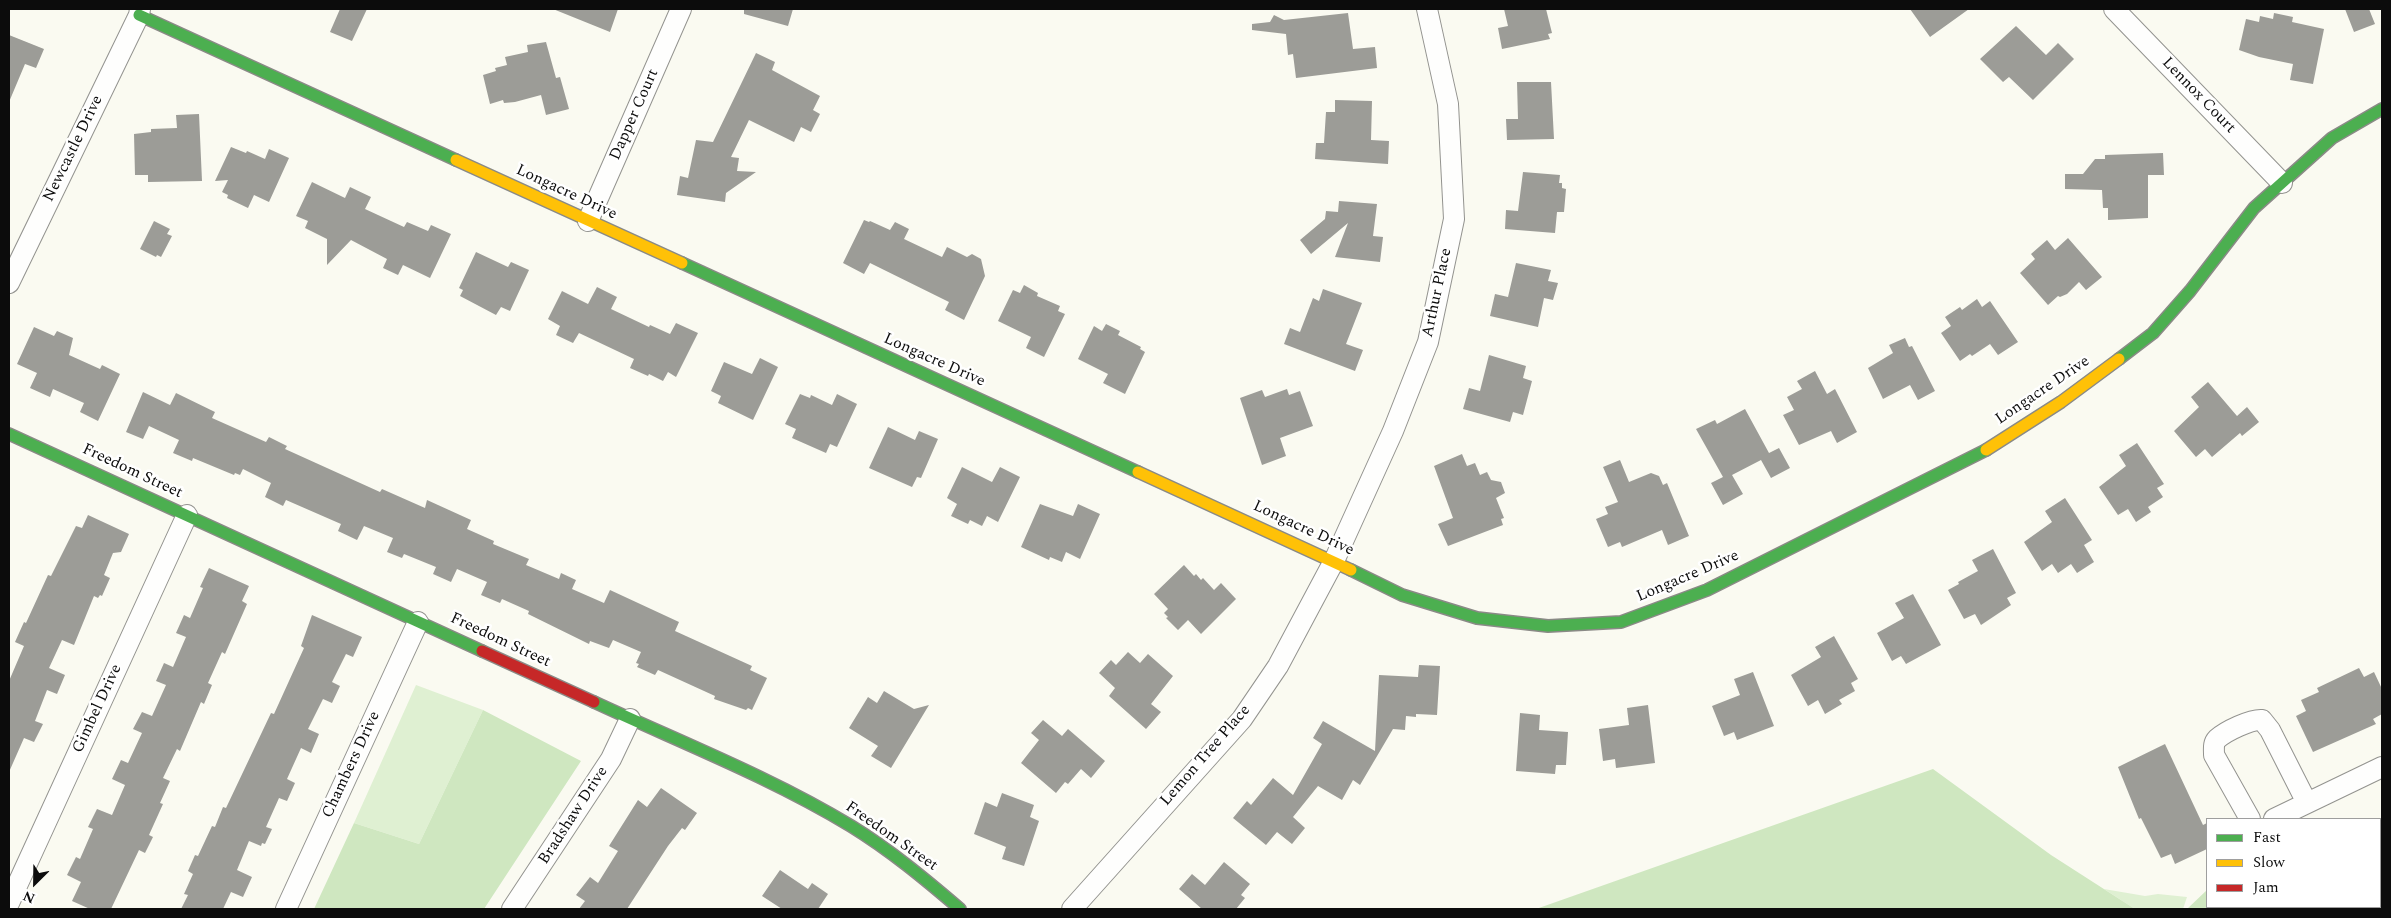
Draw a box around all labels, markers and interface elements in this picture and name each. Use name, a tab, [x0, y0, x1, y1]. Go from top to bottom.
street label: Lennox Court	[2157, 54, 2239, 138]
street label: Dapper Court	[606, 66, 664, 164]
street label: Newcastle Drive	[40, 93, 108, 205]
street label: Longacre Drive	[512, 161, 620, 225]
street label: Arthur Place	[1419, 247, 1457, 339]
street label: Longacre Drive	[880, 330, 988, 392]
street label: Longacre Drive	[1992, 352, 2094, 430]
street label: Freedom Street	[79, 440, 185, 504]
street label: Longacre Drive	[1249, 497, 1357, 561]
street label: Longacre Drive	[1634, 547, 1742, 607]
street label: Freedom Street	[447, 609, 553, 673]
street label: Gimbel Drive	[69, 662, 127, 756]
street label: Lemon Tree Place	[1157, 701, 1255, 811]
street label: Chambers Drive	[319, 709, 385, 821]
street label: Bradshaw Drive	[535, 763, 613, 869]
street label: Freedom Street	[841, 798, 941, 876]
legend	[2206, 818, 2381, 908]
text: Fast	[2253, 826, 2281, 849]
text: Slow	[2253, 851, 2285, 874]
north arrow	[10, 858, 60, 908]
text: Jam	[2253, 876, 2279, 899]
text: N	[20, 885, 38, 909]

